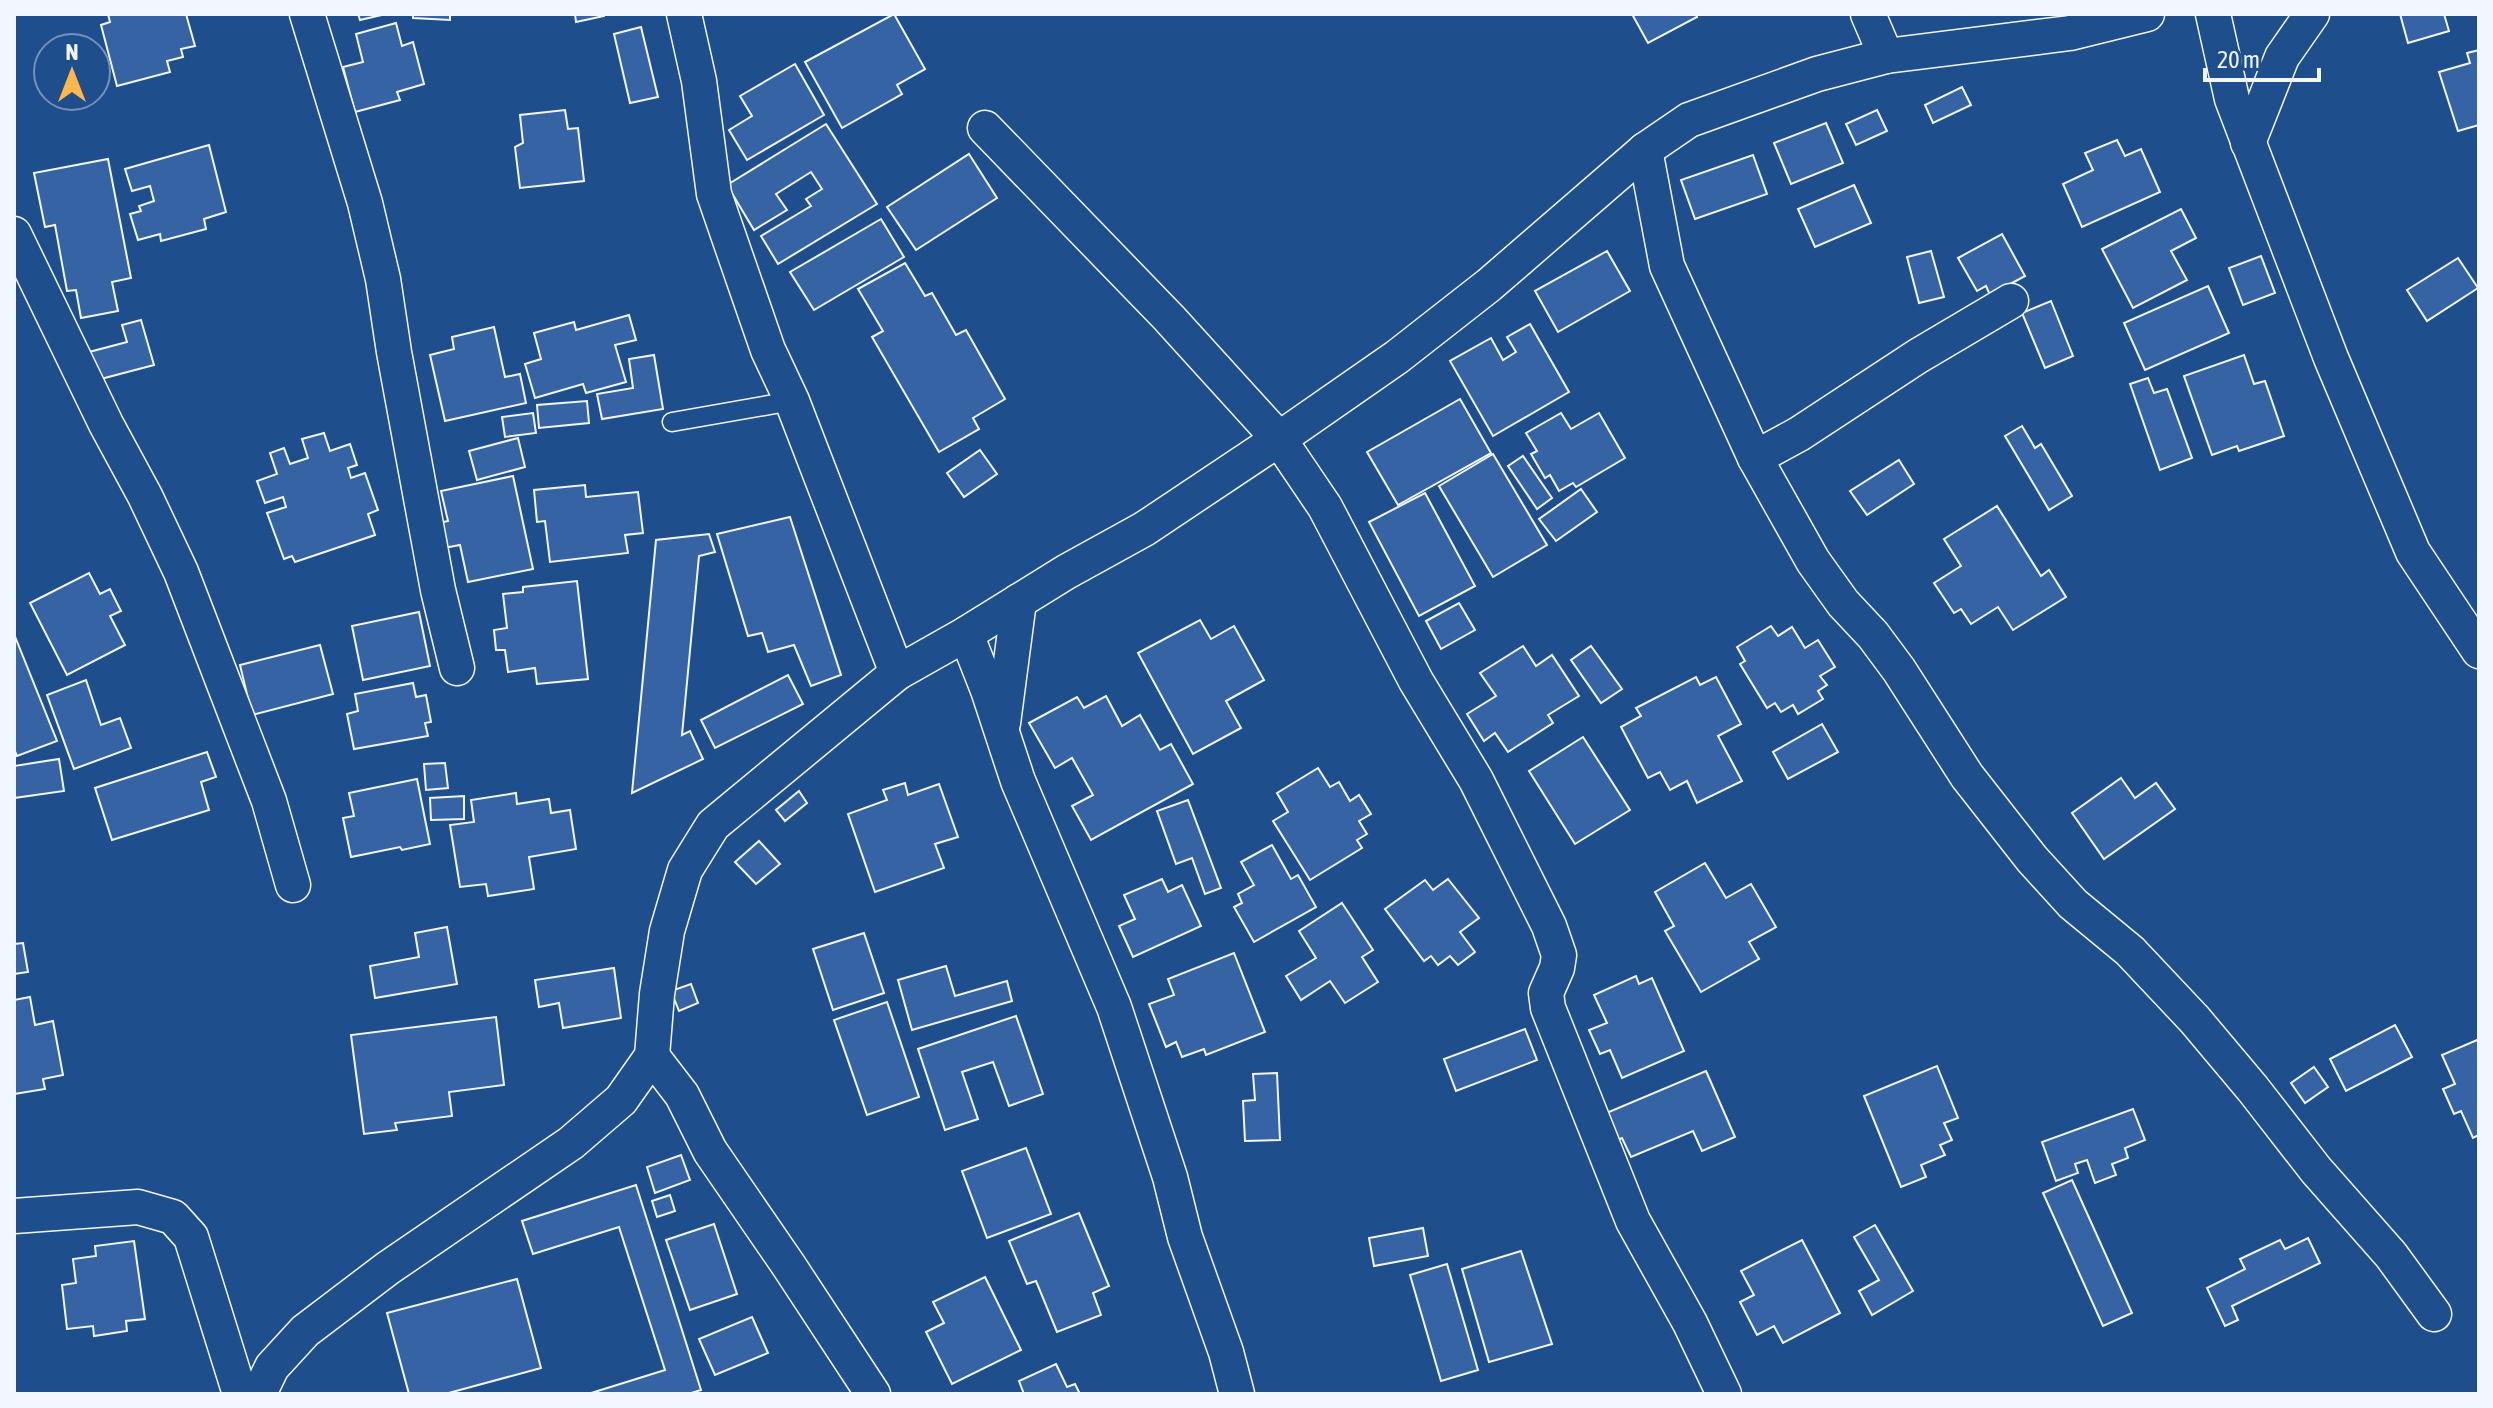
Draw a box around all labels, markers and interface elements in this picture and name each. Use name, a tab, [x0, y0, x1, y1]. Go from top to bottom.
north arrow	[32, 32, 112, 112]
scale bar	[2205, 32, 2319, 82]
text: N	[66, 39, 78, 65]
text: 20 m	[2217, 46, 2260, 73]

